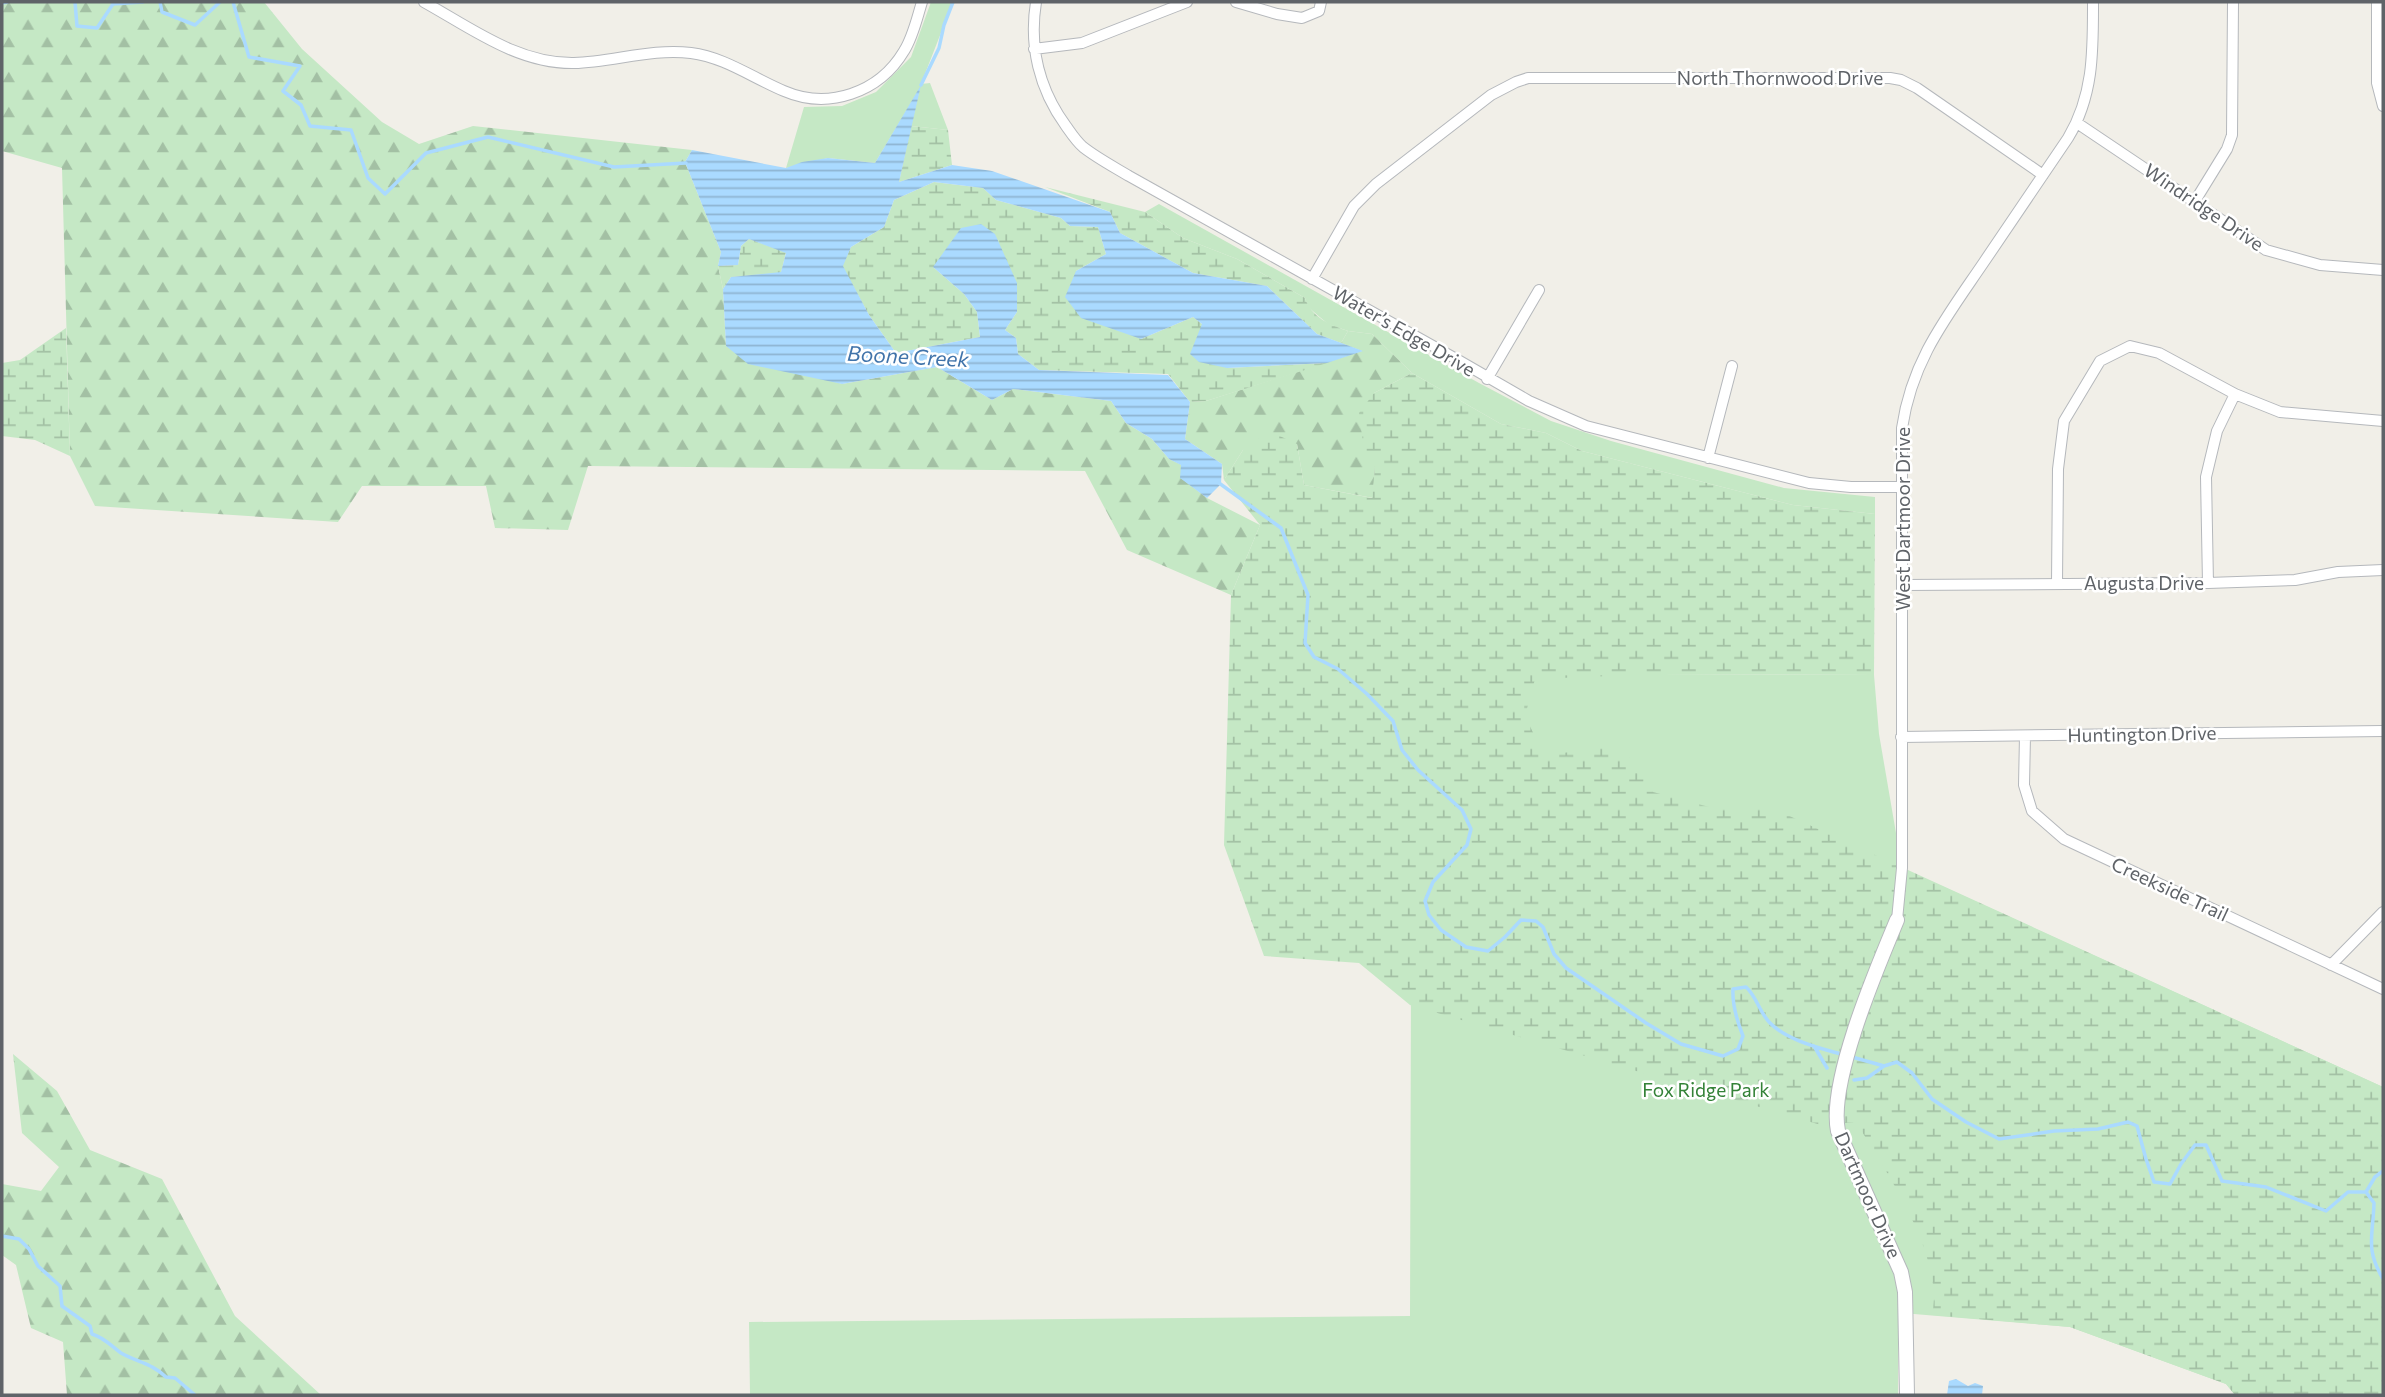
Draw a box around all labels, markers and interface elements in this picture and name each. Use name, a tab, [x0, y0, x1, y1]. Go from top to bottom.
street label: North Thornwood Drive	[1677, 66, 1883, 89]
street label: Windridge Drive	[2140, 158, 2268, 255]
street label: Water’s Edge Drive	[1329, 280, 1480, 381]
water label: Boone Creek	[847, 340, 970, 371]
street label: West Dartmoor Drive	[1891, 427, 1914, 611]
street label: Augusta Drive	[2084, 571, 2204, 594]
street label: Huntington Drive	[2067, 721, 2217, 746]
street label: Creekside Trail	[2108, 851, 2232, 926]
park label: Fox Ridge Park	[1642, 1078, 1770, 1101]
street label: Dartmoor Drive	[1830, 1128, 1907, 1261]

